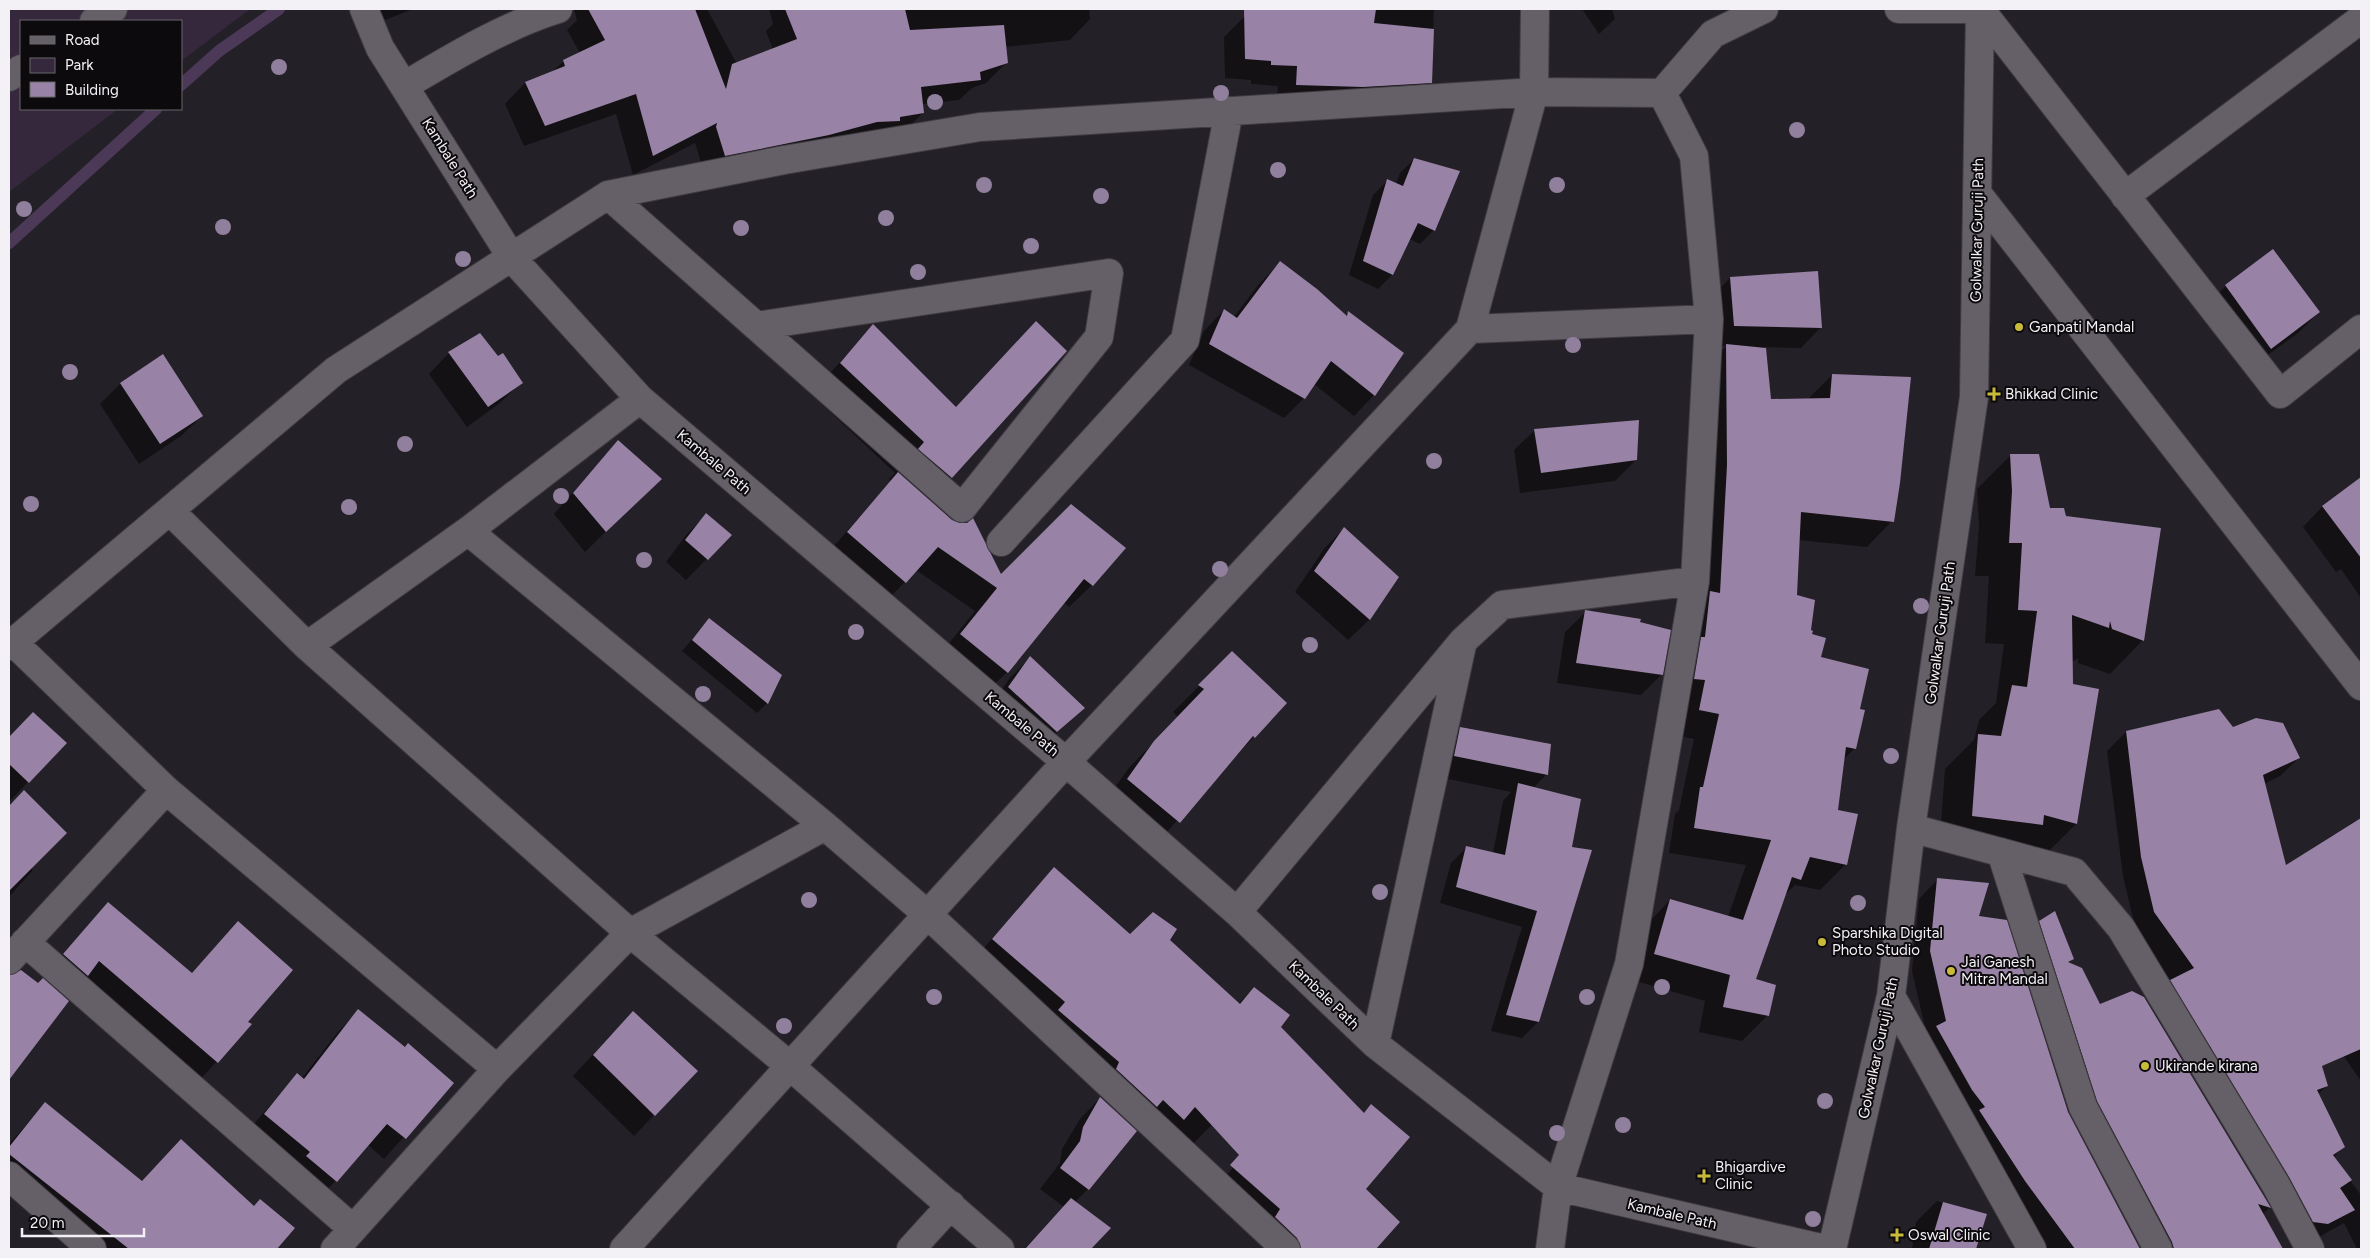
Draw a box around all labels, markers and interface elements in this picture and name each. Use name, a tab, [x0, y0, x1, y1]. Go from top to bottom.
legend	[20, 20, 182, 110]
text: Road	[65, 31, 100, 49]
text: Park	[65, 56, 94, 74]
text: Building	[65, 81, 119, 99]
street label: Kambale Path	[418, 115, 482, 201]
street label: Golwalkar Guruji Path	[1967, 158, 1987, 302]
place label: Ganpati Mandal	[2029, 318, 2134, 336]
marker: Ganpati Mandal	[2013, 321, 2025, 333]
place label: Bhikkad Clinic	[2005, 385, 2098, 403]
marker: Bhikkad Clinic	[1987, 387, 2001, 401]
street label: Kambale Path	[673, 426, 755, 498]
street label: Golwalkar Guruji Path	[1921, 560, 1959, 706]
street label: Kambale Path	[981, 688, 1063, 760]
place label: Sparshika Digital Photo Studio	[1832, 924, 1943, 959]
marker: Sparshika Digital Photo Studio	[1816, 936, 1828, 948]
place label: Jai Ganesh Mitra Mandal	[1961, 953, 2048, 988]
street label: Kambale Path	[1285, 957, 1363, 1033]
marker: Jai Ganesh Mitra Mandal	[1945, 965, 1957, 977]
street label: Golwalkar Guruji Path	[1854, 976, 1902, 1120]
place label: Ukirande kirana	[2155, 1057, 2258, 1075]
marker: Ukirande kirana	[2139, 1060, 2151, 1072]
place label: Bhigardive Clinic	[1715, 1158, 1786, 1193]
marker: Bhigardive Clinic	[1697, 1169, 1711, 1183]
street label: Kambale Path	[1625, 1195, 1719, 1233]
scale bar	[22, 1206, 145, 1238]
text: 20 m	[30, 1214, 64, 1232]
place label: Oswal Clinic	[1908, 1226, 1990, 1244]
marker: Oswal Clinic	[1890, 1228, 1904, 1242]

